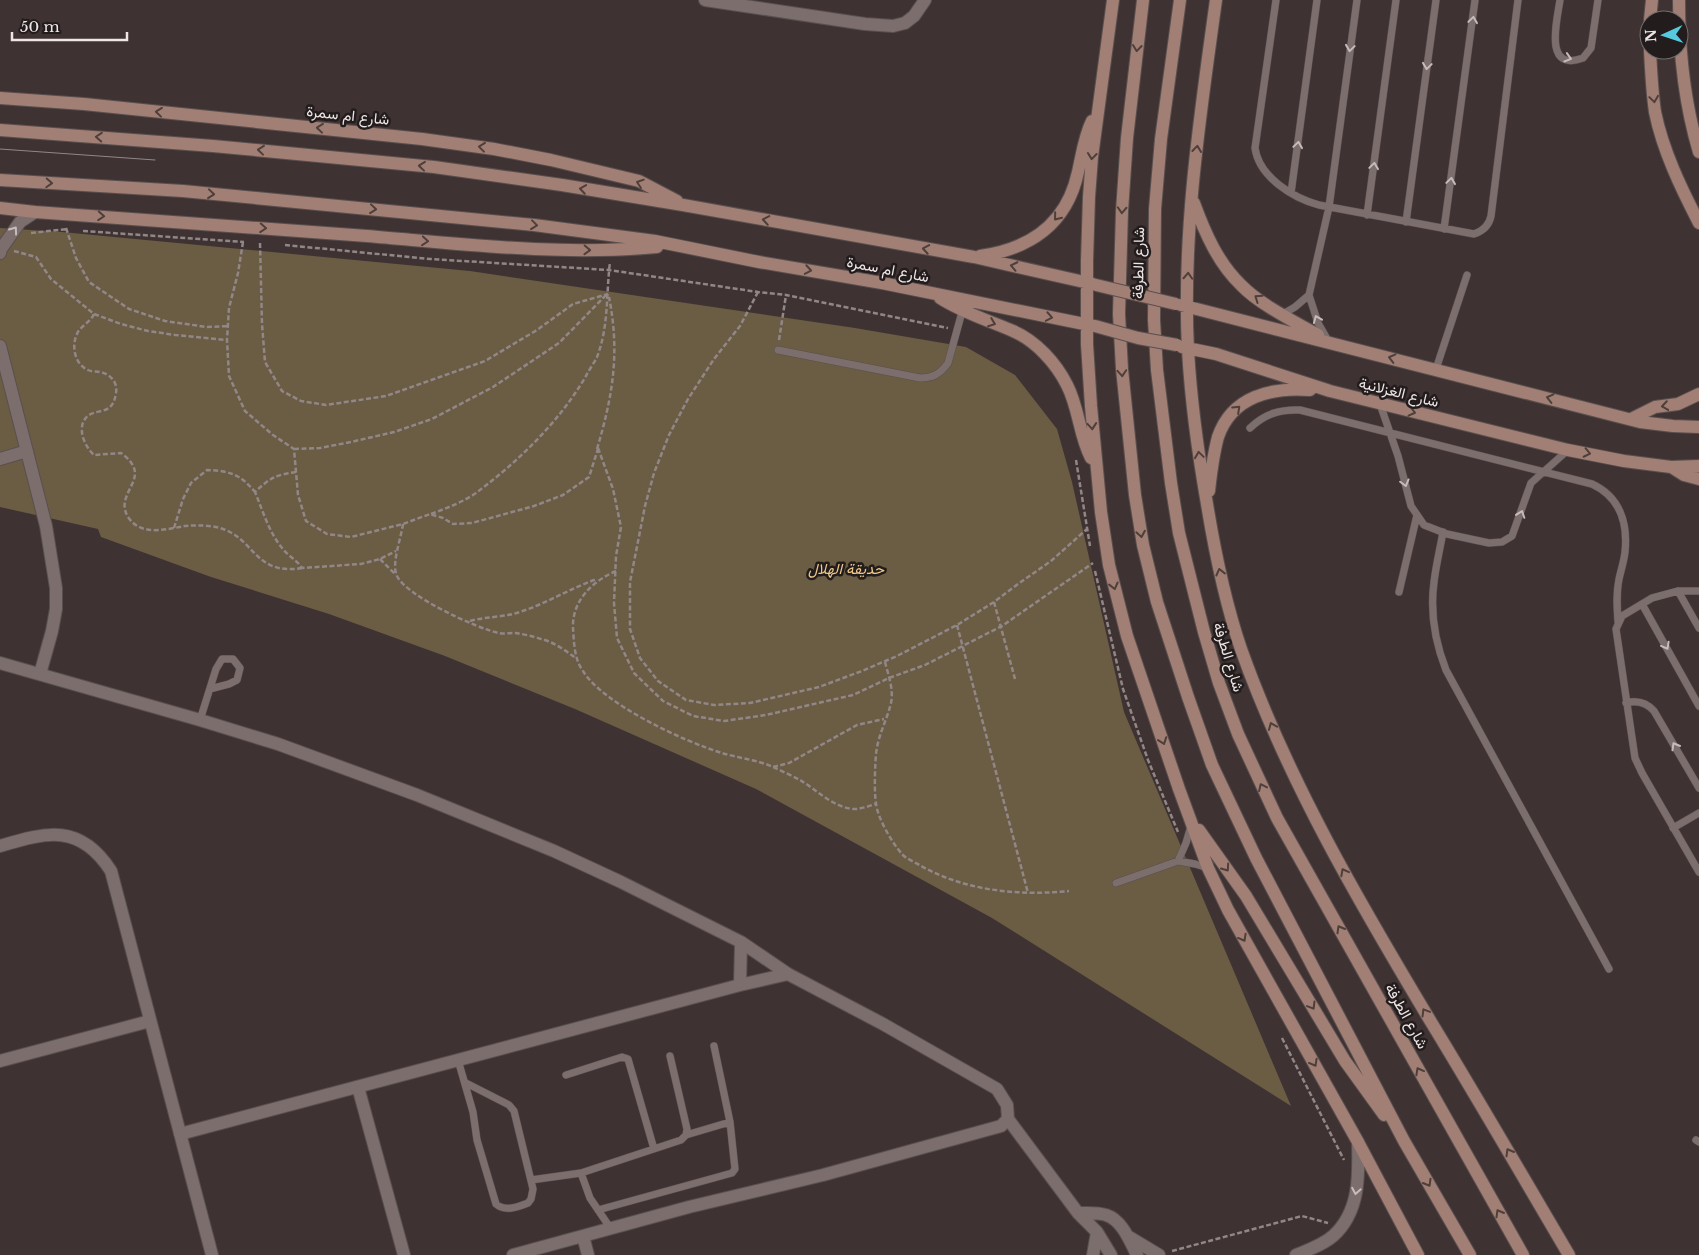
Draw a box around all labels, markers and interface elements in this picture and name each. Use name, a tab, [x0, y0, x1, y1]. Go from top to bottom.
scale bar	[12, 10, 128, 42]
north arrow	[1639, 10, 1689, 60]
one-way arrow	[1467, 16, 1477, 24]
text: 50 m	[20, 17, 60, 36]
text: N	[1642, 29, 1660, 43]
one-way arrow	[1132, 45, 1143, 53]
one-way arrow	[1345, 45, 1356, 53]
one-way arrow	[1563, 52, 1572, 62]
one-way arrow	[1423, 61, 1433, 70]
one-way arrow	[1648, 94, 1658, 103]
street label: شارع ام سمرة	[305, 101, 391, 131]
one-way arrow	[154, 107, 162, 118]
one-way arrow	[316, 123, 324, 134]
one-way arrow	[94, 132, 102, 143]
one-way arrow	[1292, 140, 1302, 149]
one-way arrow	[477, 142, 485, 153]
one-way arrow	[256, 145, 264, 156]
one-way arrow	[1191, 145, 1202, 153]
one-way arrow	[1087, 152, 1098, 160]
one-way arrow	[418, 161, 426, 172]
one-way arrow	[1368, 162, 1379, 170]
one-way arrow	[45, 177, 53, 188]
one-way arrow	[1445, 177, 1456, 185]
one-way arrow	[636, 178, 645, 188]
one-way arrow	[579, 184, 588, 194]
one-way arrow	[207, 188, 215, 199]
one-way arrow	[369, 204, 377, 215]
one-way arrow	[1117, 206, 1128, 214]
one-way arrow	[97, 211, 105, 222]
one-way arrow	[1054, 211, 1062, 220]
one-way arrow	[762, 215, 771, 225]
one-way arrow	[531, 219, 539, 230]
one-way arrow	[259, 222, 267, 233]
one-way arrow	[8, 226, 17, 236]
street label: شارع الطرفة	[1128, 227, 1150, 299]
one-way arrow	[421, 235, 429, 246]
one-way arrow	[583, 244, 591, 255]
one-way arrow	[922, 244, 931, 254]
street label: شارع ام سمرة	[845, 252, 931, 288]
one-way arrow	[1010, 261, 1019, 272]
one-way arrow	[804, 265, 813, 275]
one-way arrow	[1182, 271, 1193, 279]
one-way arrow	[1254, 295, 1264, 304]
one-way arrow	[1045, 311, 1053, 322]
one-way arrow	[1313, 315, 1323, 324]
one-way arrow	[987, 317, 995, 327]
one-way arrow	[1388, 353, 1397, 364]
one-way arrow	[1117, 369, 1128, 377]
street label: شارع الغزلانية	[1357, 373, 1441, 413]
one-way arrow	[1546, 394, 1554, 404]
one-way arrow	[1660, 400, 1669, 410]
one-way arrow	[1231, 406, 1240, 415]
one-way arrow	[1407, 406, 1415, 416]
one-way arrow	[1087, 422, 1098, 430]
one-way arrow	[1582, 448, 1591, 458]
one-way arrow	[1194, 451, 1204, 459]
one-way arrow	[1399, 479, 1410, 488]
one-way arrow	[1515, 511, 1525, 519]
one-way arrow	[1136, 529, 1146, 538]
park label: حديقة الهلال	[808, 559, 885, 578]
one-way arrow	[1215, 568, 1226, 577]
one-way arrow	[1109, 582, 1119, 590]
street label: شارع الطرفة	[1208, 620, 1249, 695]
one-way arrow	[1659, 641, 1669, 650]
one-way arrow	[1268, 722, 1278, 731]
one-way arrow	[1157, 737, 1167, 745]
one-way arrow	[1671, 742, 1681, 751]
one-way arrow	[1258, 783, 1268, 792]
one-way arrow	[1220, 862, 1229, 872]
one-way arrow	[1340, 868, 1350, 877]
one-way arrow	[1336, 926, 1346, 935]
one-way arrow	[1237, 932, 1247, 941]
street label: شارع الطرفة	[1380, 980, 1433, 1053]
one-way arrow	[1305, 1000, 1315, 1009]
one-way arrow	[1422, 1009, 1432, 1018]
one-way arrow	[1308, 1057, 1318, 1066]
one-way arrow	[1415, 1067, 1425, 1076]
one-way arrow	[1505, 1149, 1515, 1158]
one-way arrow	[1422, 1178, 1432, 1187]
one-way arrow	[1352, 1186, 1362, 1195]
one-way arrow	[1495, 1209, 1505, 1218]

